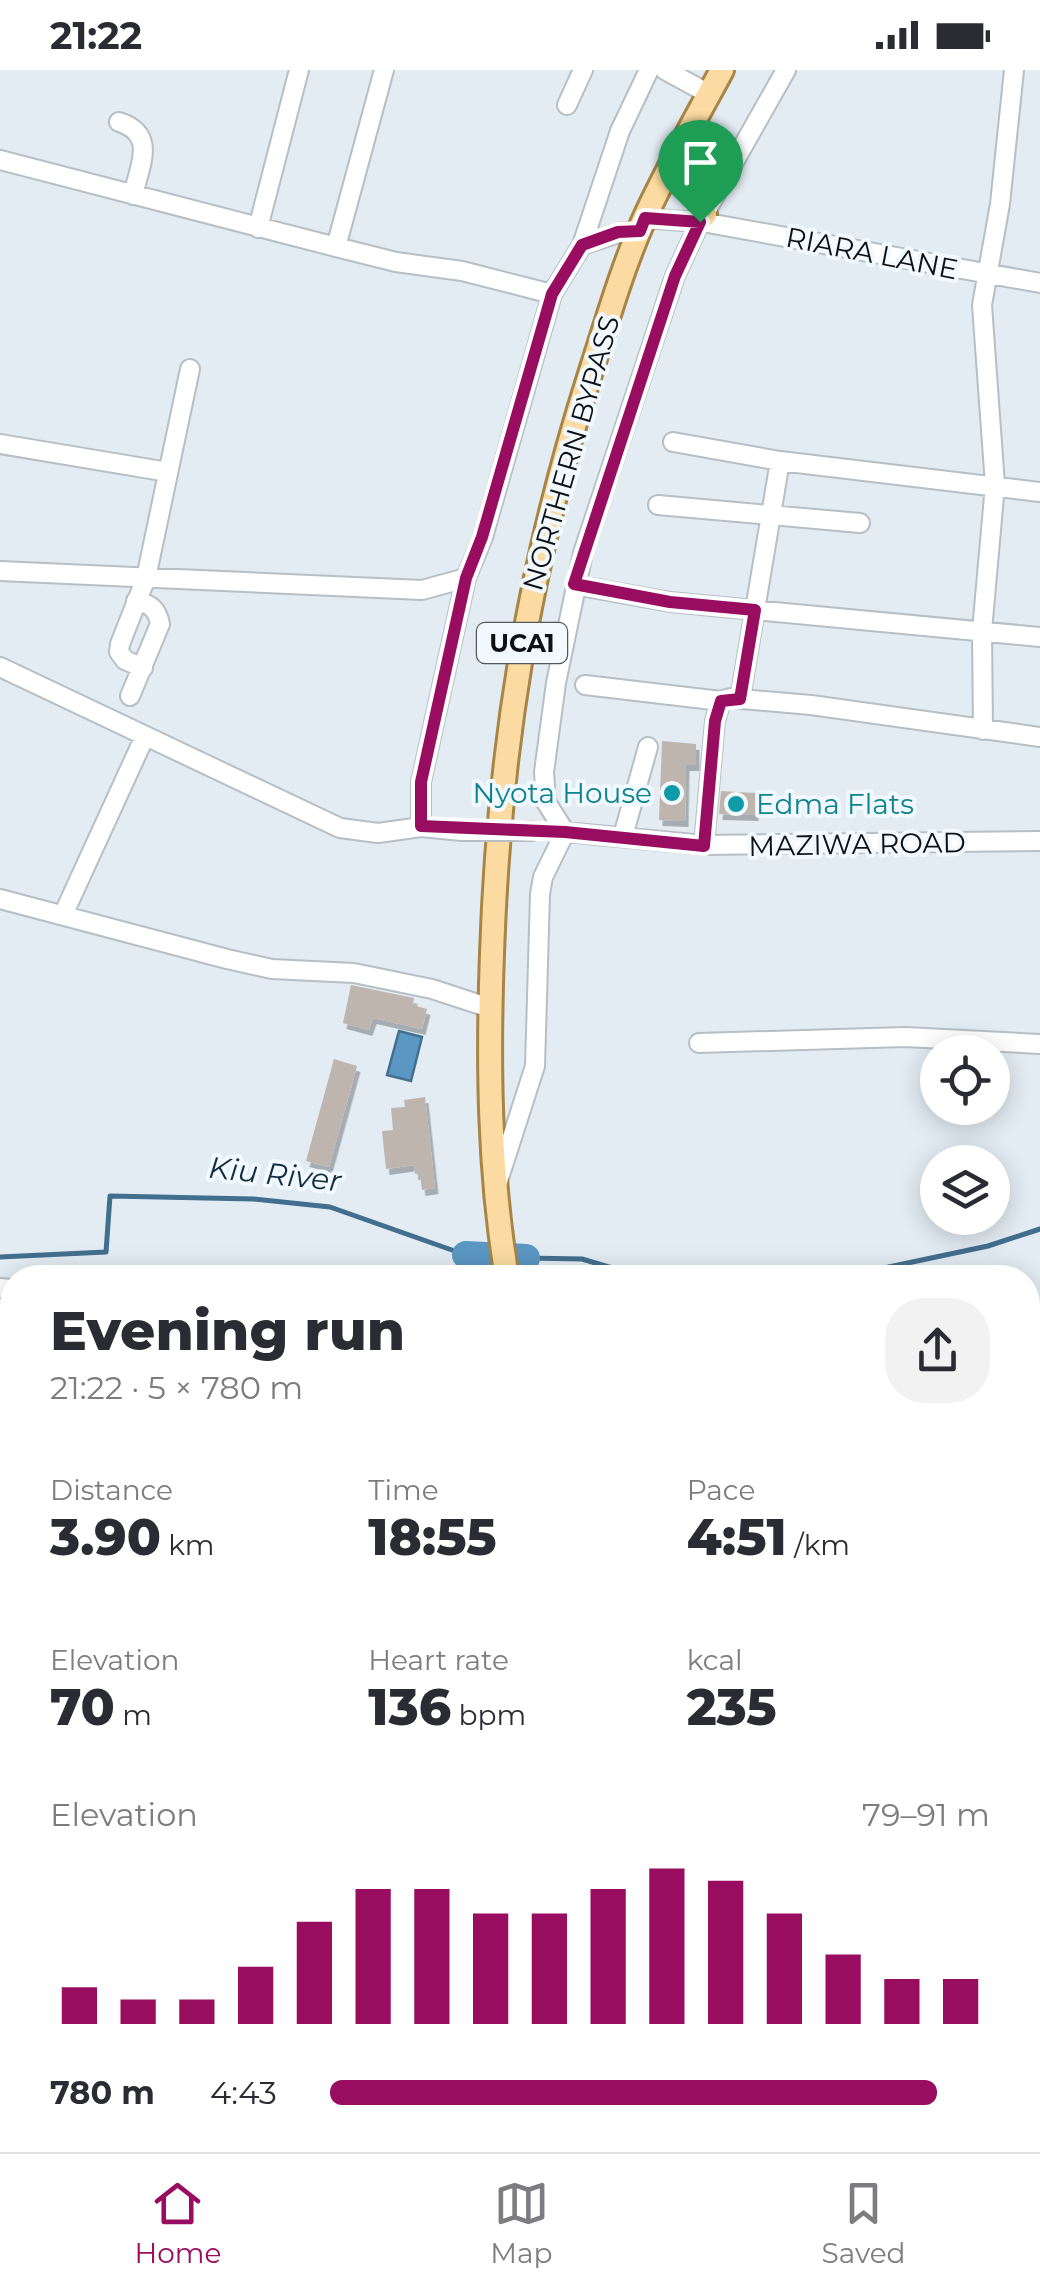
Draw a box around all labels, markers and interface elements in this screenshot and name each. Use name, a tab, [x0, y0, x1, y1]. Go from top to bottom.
text: 21:22	[50, 12, 142, 59]
pin	[658, 120, 743, 223]
icon: arrive	[673, 135, 728, 190]
street label: RIARA LANE	[783, 220, 961, 286]
street label: NORTHERN BYPASS	[515, 311, 627, 595]
road number: UCA1	[477, 623, 567, 663]
place label: Nyota House	[473, 776, 652, 810]
marker: Nyota House	[661, 782, 683, 804]
place label: Edma Flats	[756, 787, 914, 821]
marker: Edma Flats	[725, 793, 747, 815]
street label: MAZIWA ROAD	[748, 825, 966, 863]
map controls	[920, 1035, 1010, 1235]
button: locate	[920, 1035, 1010, 1125]
button: layers	[920, 1145, 1010, 1235]
water label: Kiu River	[207, 1149, 344, 1199]
text: Evening run	[50, 1297, 405, 1364]
button: share	[885, 1298, 990, 1403]
text: 21:22 · 5 × 780 m	[50, 1368, 303, 1407]
text: Distance	[50, 1473, 173, 1507]
text: Time	[368, 1473, 439, 1507]
text: Pace	[687, 1473, 755, 1507]
text: 3.90	[50, 1507, 161, 1568]
text: 18:55	[368, 1507, 497, 1568]
text: 4:51	[687, 1507, 787, 1568]
text: km	[161, 1528, 215, 1562]
text: /km	[787, 1528, 850, 1562]
text: Elevation	[50, 1643, 179, 1677]
text: Heart rate	[368, 1643, 509, 1677]
text: kcal	[687, 1643, 743, 1677]
text: 70	[50, 1677, 115, 1738]
text: 136	[368, 1677, 451, 1738]
text: 235	[687, 1677, 777, 1738]
text: m	[115, 1698, 152, 1732]
text: bpm	[451, 1698, 526, 1732]
text: Elevation	[50, 1795, 198, 1834]
text: 79–91 m	[862, 1795, 990, 1834]
text: 780 m	[50, 2073, 155, 2112]
text: 4:43	[210, 2073, 277, 2112]
tab: Home	[134, 2176, 221, 2270]
tab: Map	[490, 2176, 553, 2270]
tab: Saved	[821, 2176, 906, 2270]

